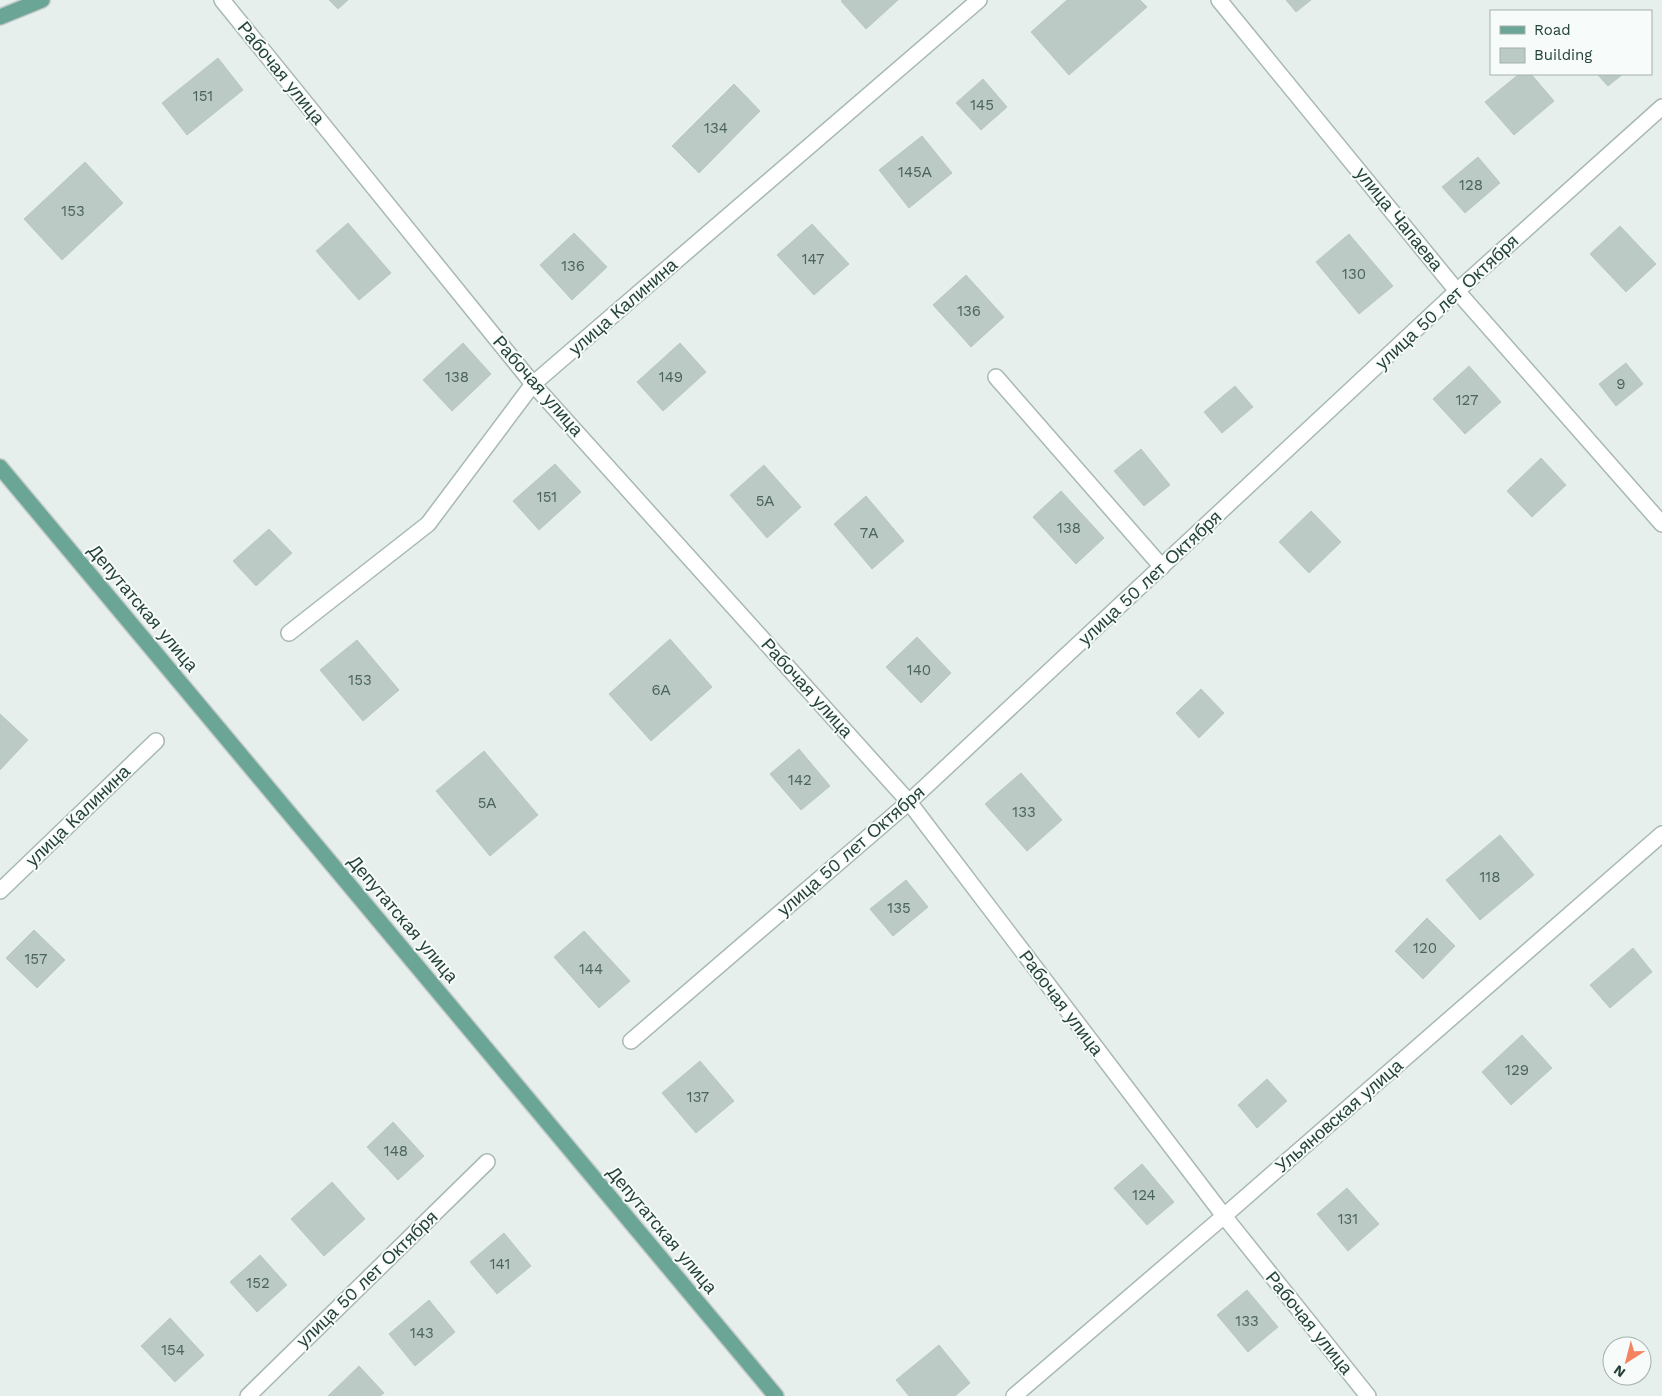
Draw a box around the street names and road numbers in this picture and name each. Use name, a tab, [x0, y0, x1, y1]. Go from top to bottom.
street label: Рабочая улица	[234, 17, 330, 129]
street label: улица Чапаева	[1351, 163, 1448, 275]
street label: улица 50 лет Октября	[1371, 230, 1522, 373]
street label: улица Калинина	[564, 253, 682, 359]
street label: Рабочая улица	[489, 331, 588, 441]
street label: улица 50 лет Октября	[1074, 506, 1225, 649]
street label: Депутатская улица	[84, 540, 203, 676]
street label: Рабочая улица	[757, 634, 858, 742]
street label: улица Калинина	[21, 760, 135, 871]
street label: улица 50 лет Октября	[773, 781, 928, 920]
street label: Депутатская улица	[344, 851, 463, 987]
street label: Рабочая улица	[1015, 946, 1108, 1060]
street label: Ульяновская улица	[1271, 1054, 1407, 1177]
street label: Депутатская улица	[603, 1162, 722, 1298]
street label: улица 50 лет Октября	[292, 1206, 441, 1351]
street label: Рабочая улица	[1262, 1267, 1358, 1379]

